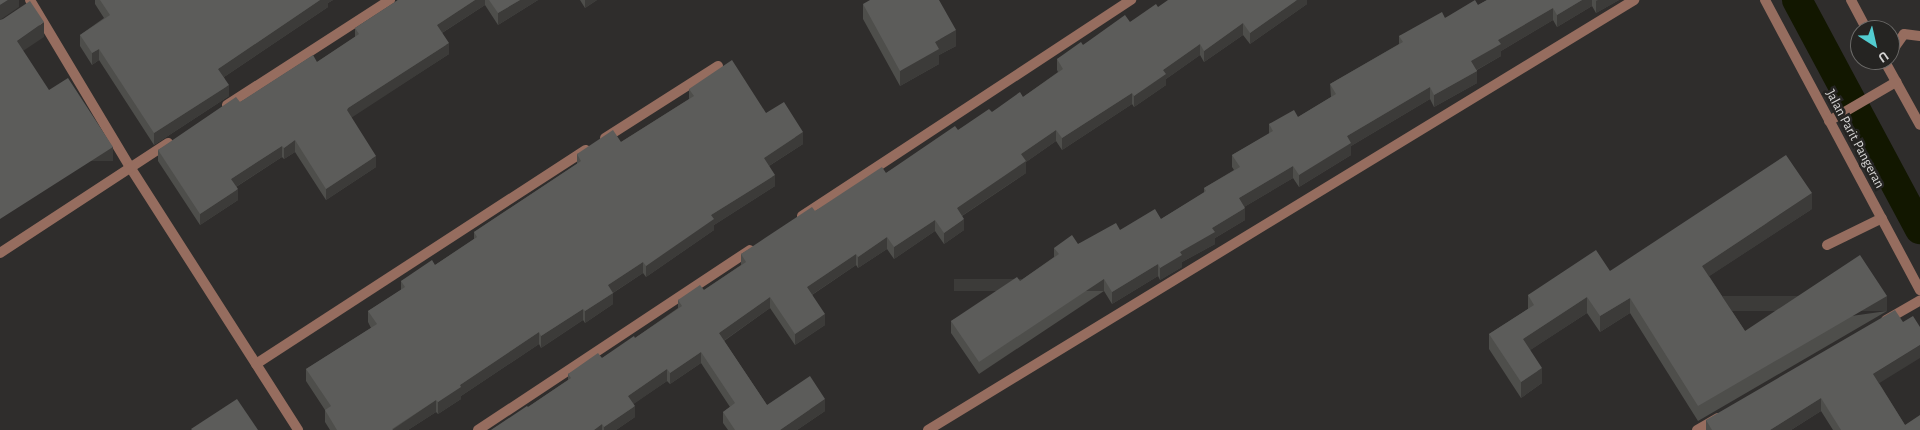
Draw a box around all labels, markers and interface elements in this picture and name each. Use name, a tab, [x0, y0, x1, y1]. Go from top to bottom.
north arrow	[1850, 20, 1900, 70]
text: U	[1875, 48, 1891, 65]
street label: Jalan Parit Pangeran	[1822, 87, 1888, 191]

